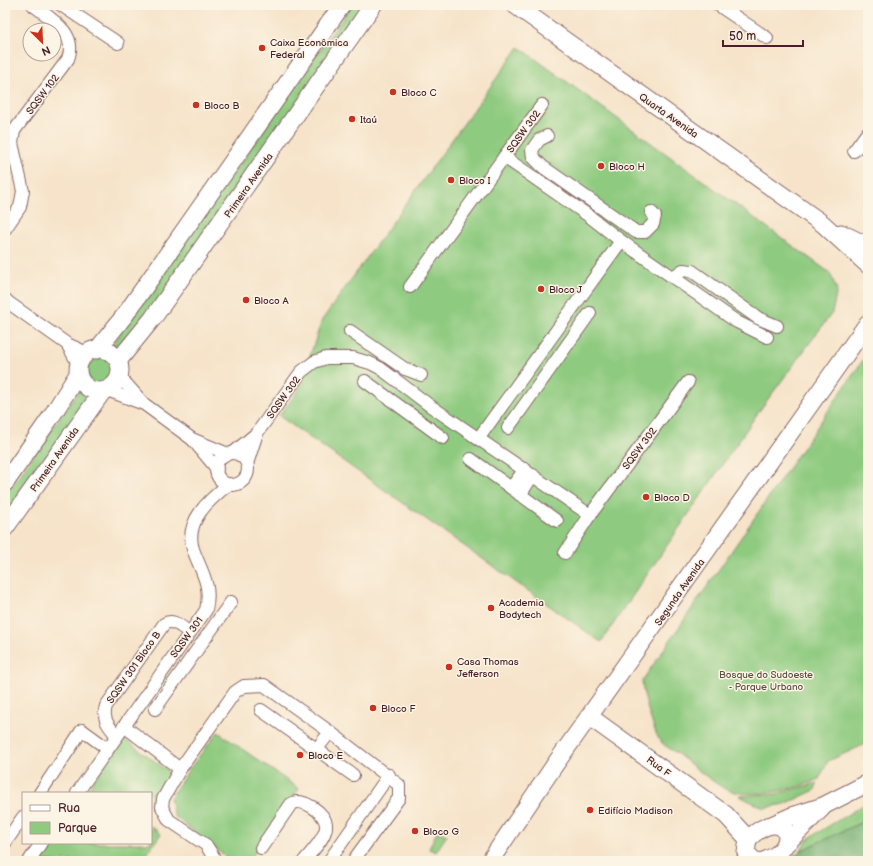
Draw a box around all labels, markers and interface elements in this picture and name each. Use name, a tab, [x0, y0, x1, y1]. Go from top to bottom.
north arrow	[22, 22, 62, 62]
scale bar	[723, 22, 803, 48]
text: 50 m	[729, 29, 756, 44]
place label: Caixa Econômica Federal	[270, 37, 349, 61]
text: N	[39, 43, 52, 58]
marker: Caixa Econômica Federal	[257, 43, 267, 53]
street label: SQSW 102	[24, 72, 62, 117]
marker: Bloco C	[388, 87, 398, 97]
place label: Bloco C	[401, 87, 437, 99]
street label: Quarta Avenida	[636, 91, 701, 141]
marker: Bloco B	[191, 100, 201, 110]
place label: Bloco B	[204, 100, 239, 112]
street label: SQSW 302	[504, 108, 543, 155]
marker: Itaú	[347, 114, 357, 124]
place label: Itaú	[360, 114, 377, 126]
street label: Primeira Avenida	[222, 151, 276, 220]
marker: Bloco H	[596, 161, 606, 171]
place label: Bloco H	[609, 161, 645, 173]
marker: Bloco I	[446, 175, 456, 185]
place label: Bloco I	[459, 175, 491, 187]
marker: Bloco J	[536, 284, 546, 294]
place label: Bloco J	[549, 284, 583, 296]
marker: Bloco A	[241, 295, 251, 305]
place label: Bloco A	[254, 295, 289, 307]
street label: SQSW 302	[264, 374, 303, 421]
street label: Primeira Avenida	[28, 425, 82, 494]
street label: SQSW 302	[620, 425, 660, 472]
marker: Bloco D	[641, 492, 651, 502]
place label: Bloco D	[654, 492, 690, 504]
street label: Segunda Avenida	[652, 557, 708, 628]
place label: Academia Bodytech	[499, 597, 544, 621]
marker: Academia Bodytech	[486, 603, 496, 613]
street label: SQSW 301	[168, 615, 206, 660]
street label: SQSW 301 Bloco B	[104, 629, 163, 706]
place label: Casa Thomas Jefferson	[457, 656, 519, 680]
marker: Casa Thomas Jefferson	[444, 662, 454, 672]
park label: Bosque do Sudoeste - Parque Urbano	[719, 669, 813, 693]
marker: Bloco F	[368, 703, 378, 713]
place label: Bloco F	[381, 703, 415, 715]
marker: Bloco E	[295, 750, 305, 760]
place label: Bloco E	[308, 750, 343, 762]
street label: Rua F	[644, 754, 673, 780]
legend	[22, 792, 152, 844]
text: Rua	[58, 801, 80, 816]
marker: Edifício Madison	[585, 805, 595, 815]
place label: Edifício Madison	[598, 805, 673, 817]
text: Parque	[58, 821, 97, 836]
marker: Bloco G	[410, 826, 420, 836]
place label: Bloco G	[423, 826, 459, 838]

